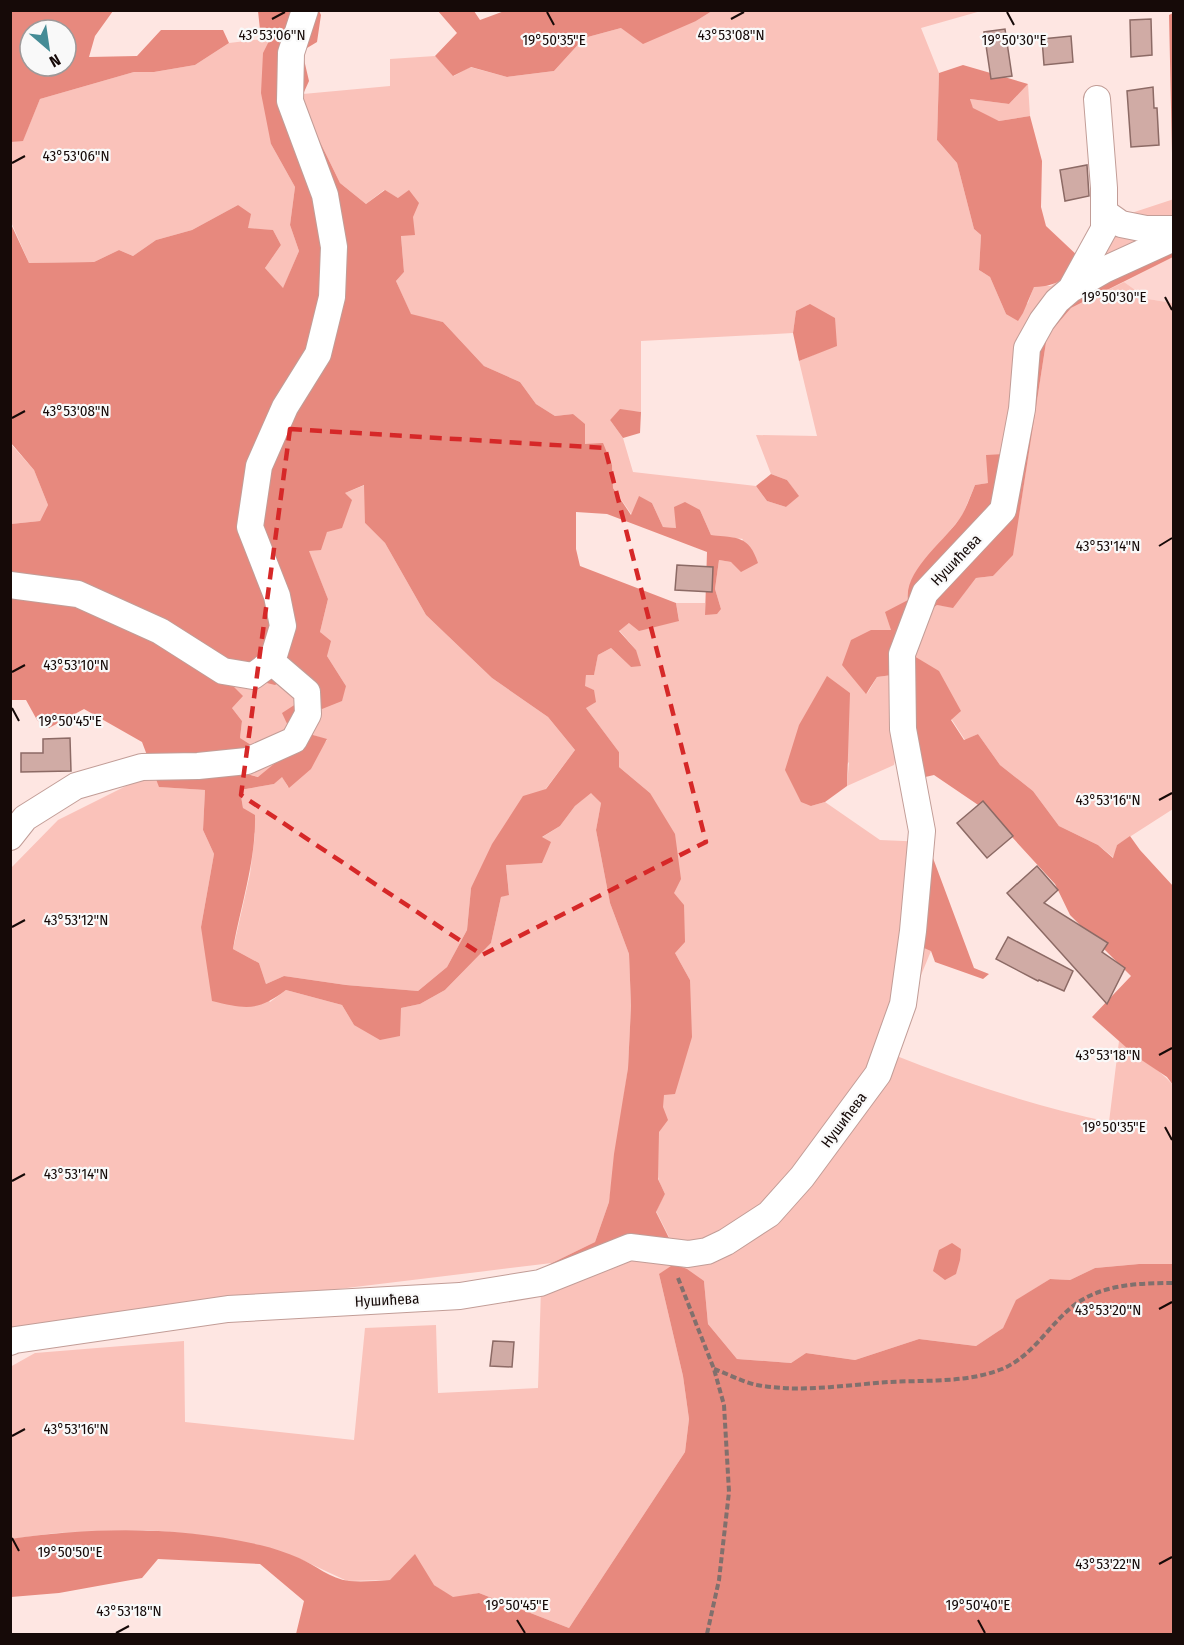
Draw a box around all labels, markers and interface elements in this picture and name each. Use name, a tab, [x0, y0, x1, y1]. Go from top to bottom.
north arrow	[18, 18, 78, 78]
text: 43°53'06"N	[238, 26, 306, 44]
text: 43°53'08"N	[697, 26, 765, 44]
text: 19°50'35"E	[522, 31, 586, 49]
text: 19°50'30"E	[982, 31, 1046, 49]
text: N	[46, 50, 64, 71]
text: 43°53'06"N	[42, 147, 110, 165]
text: 19°50'30"E	[1082, 288, 1146, 306]
text: 43°53'08"N	[42, 402, 110, 420]
street label: Нушићева	[927, 530, 985, 590]
text: 43°53'14"N	[1076, 537, 1140, 555]
text: 43°53'10"N	[43, 656, 109, 674]
text: 19°50'45"E	[38, 712, 102, 730]
text: 43°53'16"N	[1075, 791, 1141, 809]
text: 43°53'12"N	[44, 911, 108, 929]
text: 43°53'18"N	[1075, 1046, 1141, 1064]
street label: Нушићева	[817, 1089, 871, 1151]
text: 19°50'35"E	[1082, 1118, 1146, 1136]
text: 43°53'14"N	[44, 1165, 108, 1183]
street label: Нушићева	[354, 1289, 420, 1311]
text: 43°53'20"N	[1075, 1301, 1141, 1319]
text: 43°53'16"N	[43, 1420, 109, 1438]
text: 19°50'50"E	[37, 1543, 103, 1561]
text: 43°53'22"N	[1075, 1555, 1141, 1573]
text: 19°50'45"E	[485, 1596, 549, 1614]
text: 19°50'40"E	[946, 1596, 1010, 1614]
text: 43°53'18"N	[96, 1602, 162, 1620]

